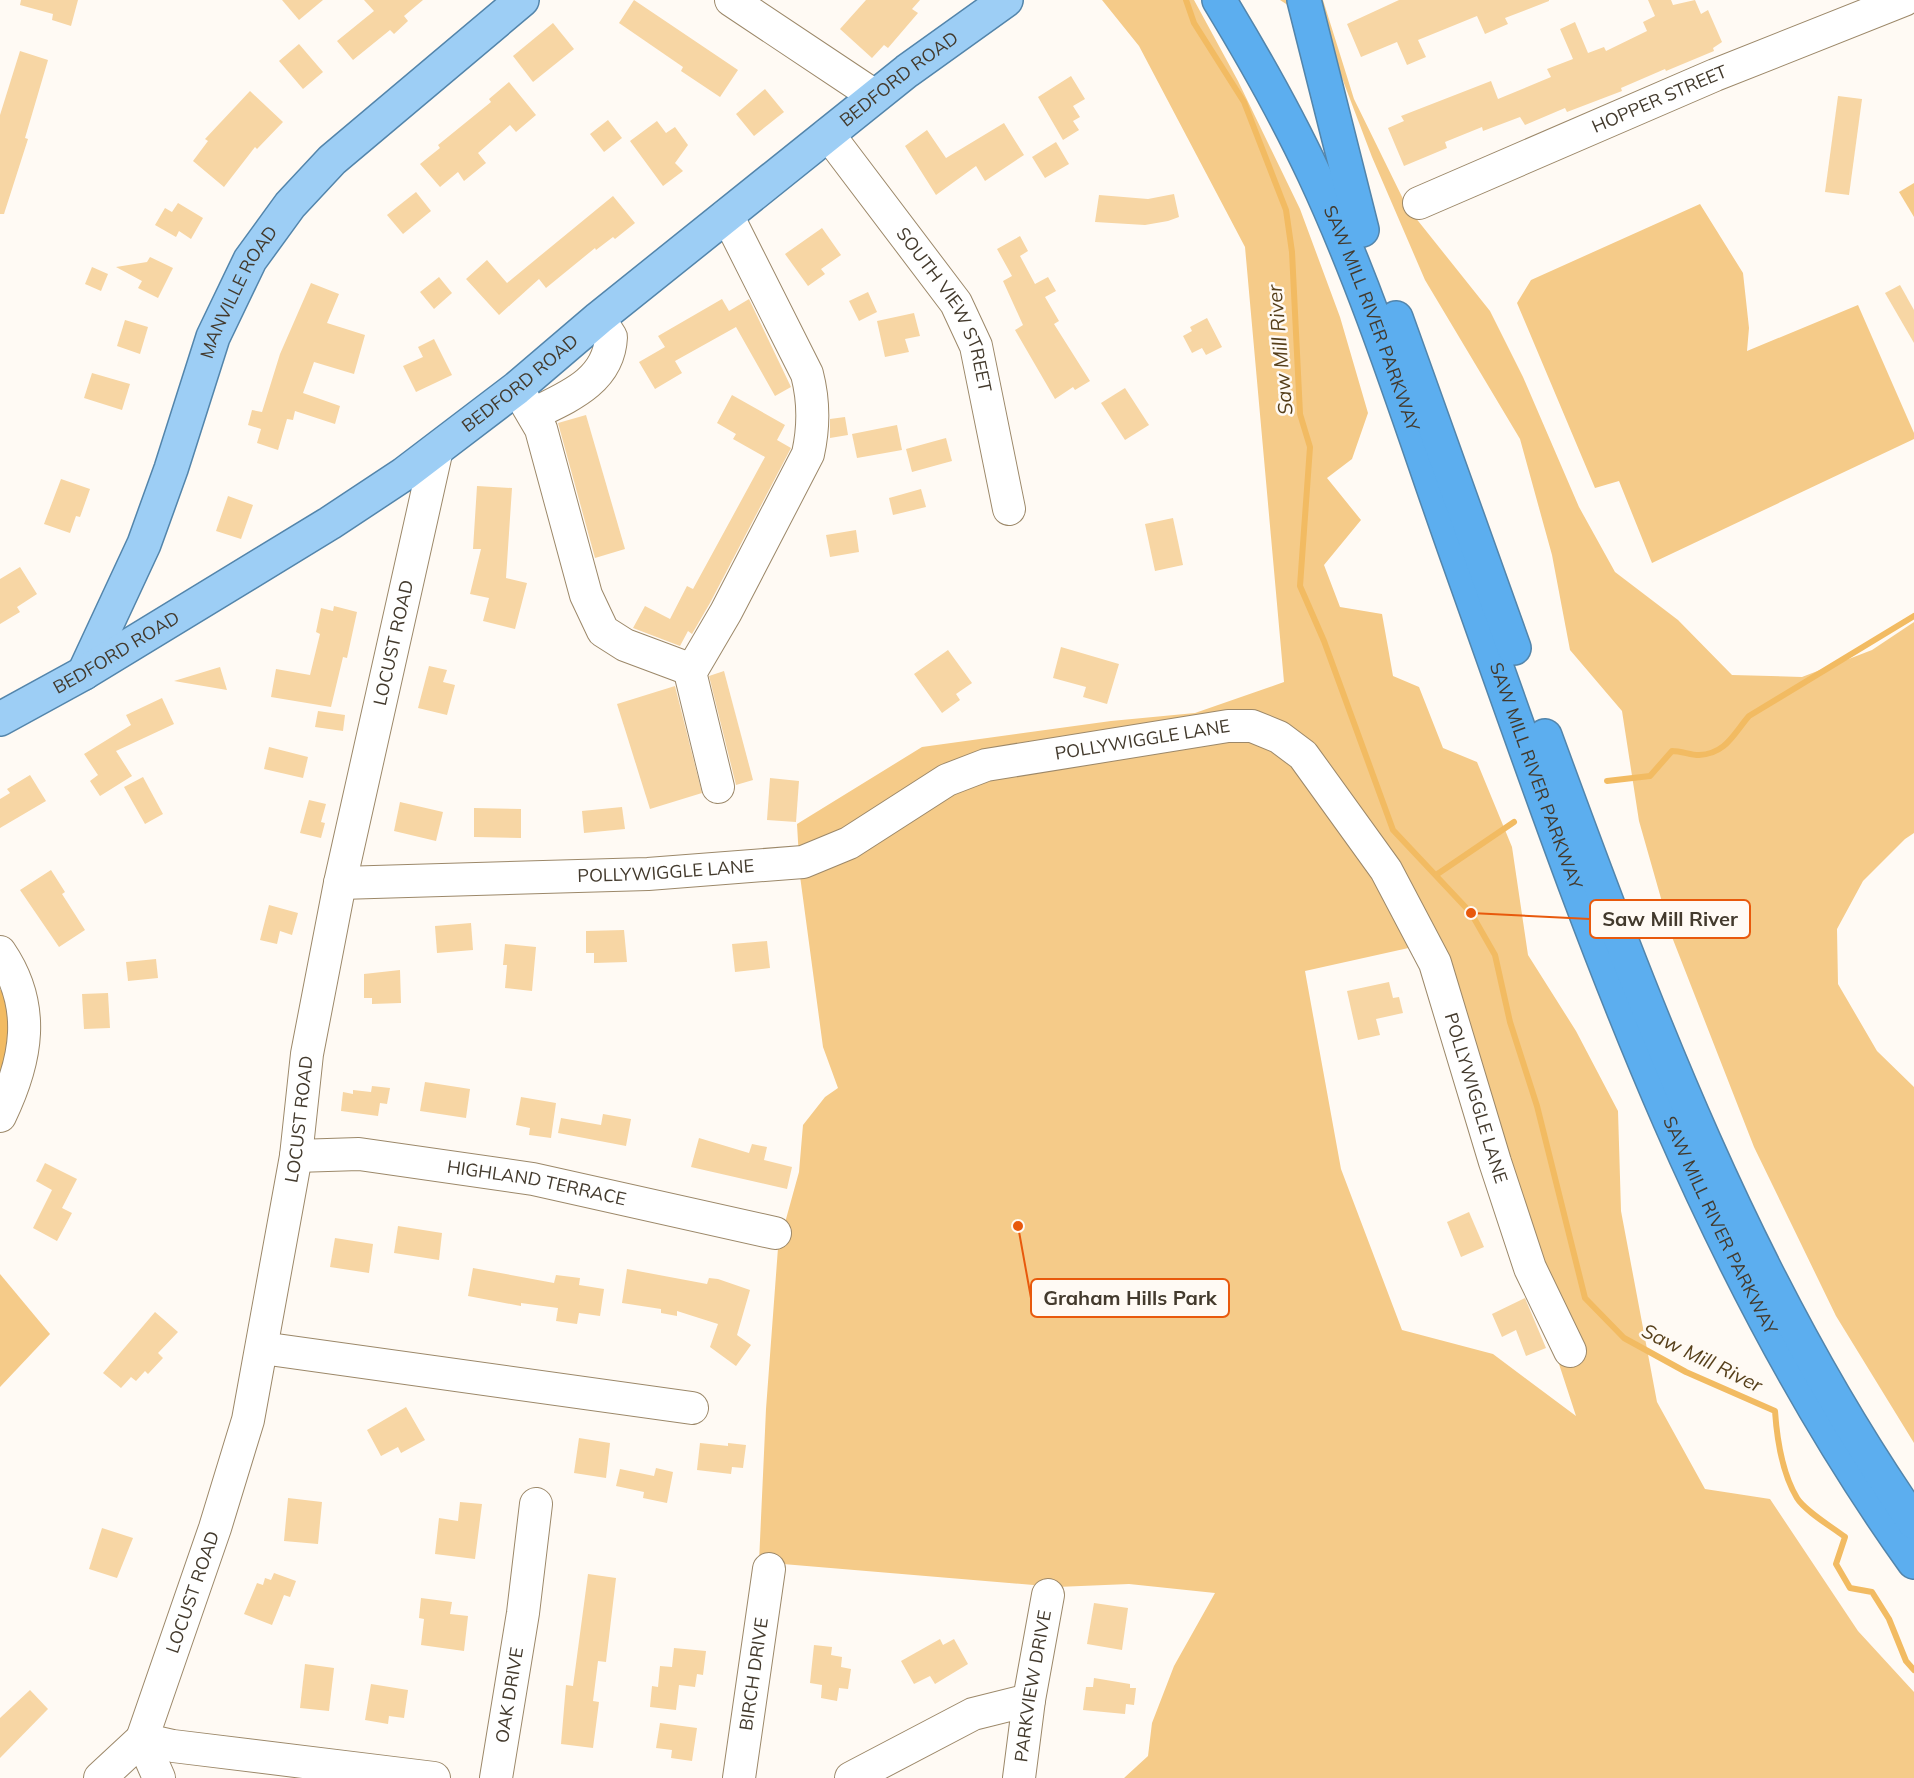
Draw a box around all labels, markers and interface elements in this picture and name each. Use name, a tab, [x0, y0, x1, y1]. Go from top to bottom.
street label: BEDFORD ROAD	[835, 26, 963, 131]
street label: HOPPER STREET	[1588, 59, 1730, 138]
street label: SAW MILL RIVER PARKWAY	[1319, 202, 1425, 435]
street label: MANVILLE ROAD	[195, 221, 282, 361]
street label: SOUTH VIEW STREET	[892, 222, 997, 394]
water label: Saw Mill River	[1261, 283, 1298, 416]
street label: BEDFORD ROAD	[457, 329, 583, 437]
street label: LOCUST ROAD	[368, 578, 418, 708]
street label: BEDFORD ROAD	[49, 606, 184, 699]
street label: SAW MILL RIVER PARKWAY	[1485, 659, 1588, 893]
street label: POLLYWIGGLE LANE	[1053, 714, 1231, 765]
street label: POLLYWIGGLE LANE	[577, 854, 755, 887]
callout: Saw Mill River	[1590, 900, 1750, 938]
text: Saw Mill River	[1602, 906, 1738, 931]
street label: POLLYWIGGLE LANE	[1440, 1010, 1513, 1186]
street label: LOCUST ROAD	[279, 1054, 318, 1185]
street label: SAW MILL RIVER PARKWAY	[1658, 1112, 1783, 1339]
street label: HIGHLAND TERRACE	[446, 1155, 628, 1210]
callout: Graham Hills Park	[1031, 1279, 1229, 1317]
text: Graham Hills Park	[1043, 1285, 1218, 1310]
water label: Saw Mill River	[1638, 1318, 1767, 1398]
street label: LOCUST ROAD	[161, 1528, 224, 1656]
street label: PARKVIEW DRIVE	[1009, 1608, 1056, 1763]
street label: BIRCH DRIVE	[734, 1616, 773, 1732]
street label: OAK DRIVE	[490, 1645, 528, 1745]

